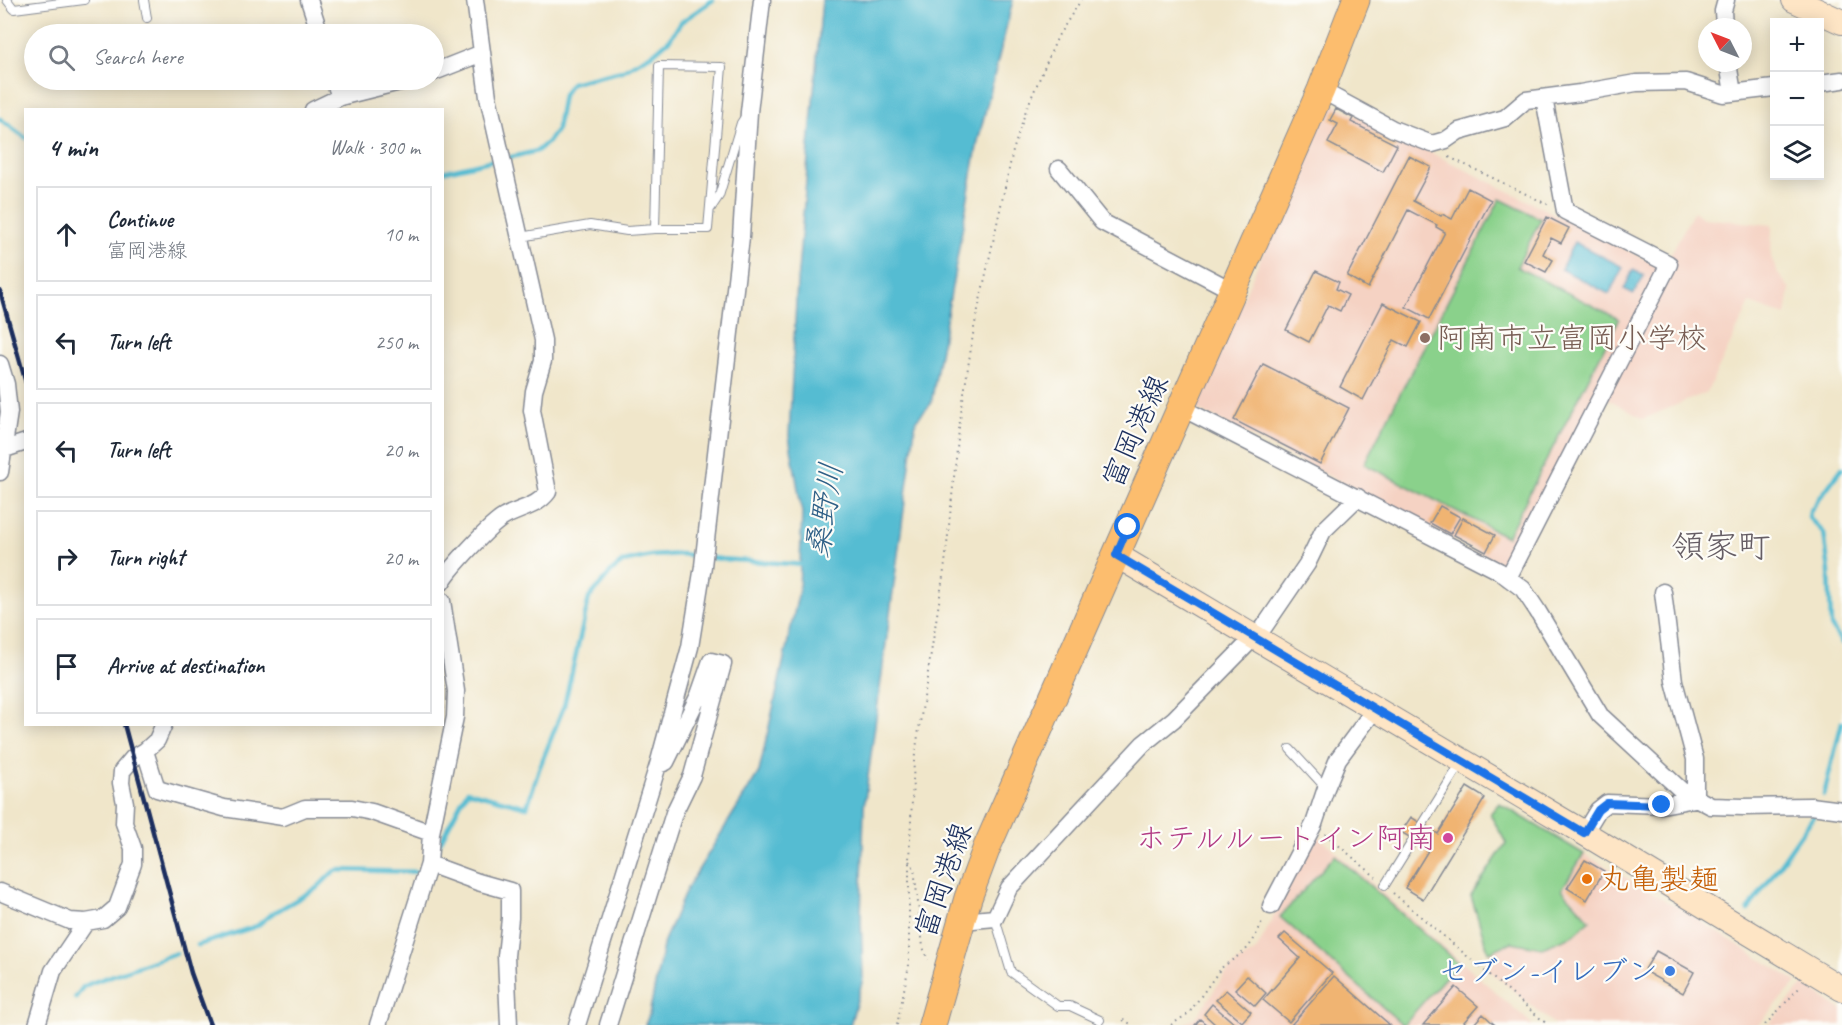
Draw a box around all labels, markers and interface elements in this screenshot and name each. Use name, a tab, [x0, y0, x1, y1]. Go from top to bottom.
north arrow	[1698, 18, 1752, 72]
map controls	[1770, 18, 1824, 180]
button: +	[1770, 18, 1824, 72]
search box	[24, 24, 444, 90]
icon: search	[45, 41, 78, 74]
text: Search here	[93, 43, 183, 71]
button: −	[1770, 72, 1824, 126]
button: layers	[1770, 126, 1824, 180]
text: 4 min	[48, 131, 98, 164]
text: Walk · 300 m	[330, 135, 420, 160]
text: Continue	[107, 206, 173, 234]
icon: ahead	[50, 218, 83, 251]
text: 10 m	[384, 222, 418, 247]
text: 富岡港線	[107, 238, 187, 263]
place label: 阿南市立富岡小学校	[1437, 319, 1707, 357]
icon: left	[50, 326, 83, 359]
text: Turn left	[107, 328, 171, 356]
text: 250 m	[375, 330, 418, 355]
marker: 阿南市立富岡小学校	[1418, 331, 1432, 345]
street label: 富岡港線	[1093, 368, 1177, 494]
icon: left	[50, 434, 83, 467]
text: Turn left	[107, 436, 171, 464]
text: 20 m	[384, 438, 418, 463]
water label: 桑野川	[797, 459, 852, 561]
route start	[1114, 513, 1140, 539]
district label: 領家町	[1672, 525, 1771, 567]
icon: right	[50, 542, 83, 575]
text: Turn right	[107, 544, 184, 572]
text: 20 m	[384, 546, 418, 571]
icon: arrive	[50, 650, 83, 683]
text: Arrive at destination	[107, 652, 264, 680]
route end	[1648, 791, 1674, 817]
street label: 富岡港線	[906, 817, 980, 943]
place label: ホテルルートイン阿南	[1136, 819, 1436, 857]
marker: ホテルルートイン阿南	[1441, 831, 1455, 845]
place label: 丸亀製麺	[1599, 860, 1719, 898]
marker: 丸亀製麺	[1580, 872, 1594, 886]
place label: セブン-イレブン	[1438, 952, 1658, 990]
marker: セブン-イレブン	[1663, 964, 1677, 978]

